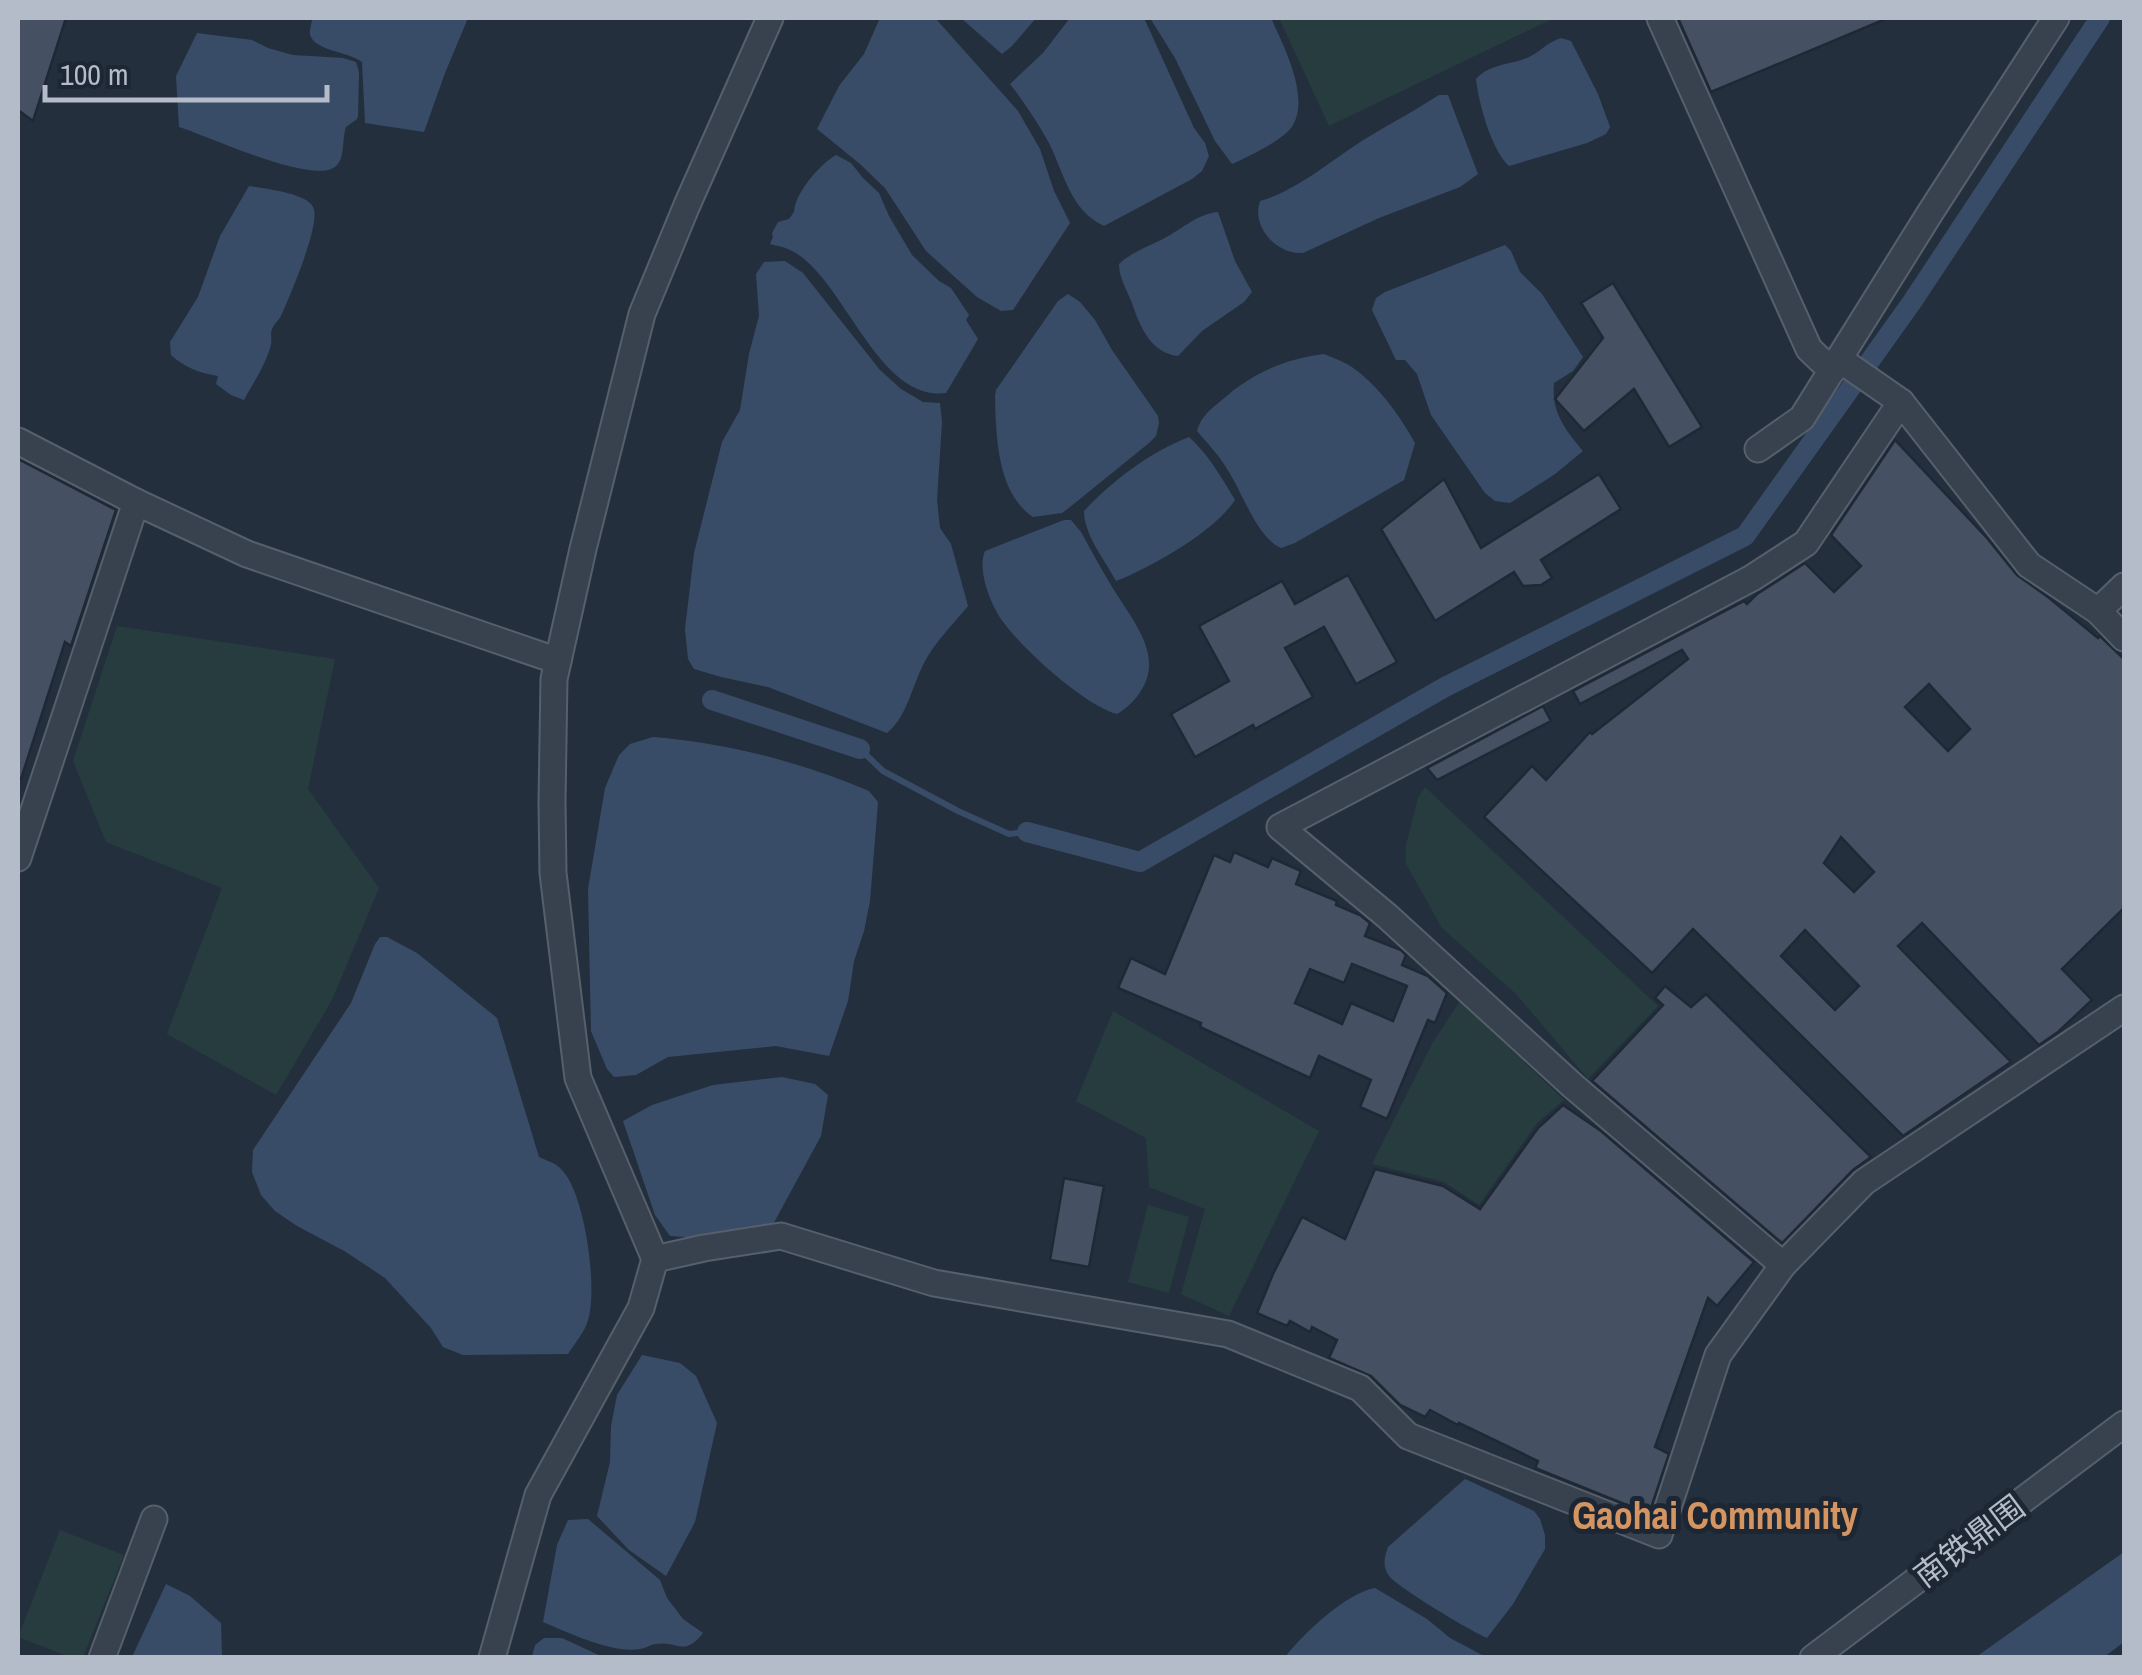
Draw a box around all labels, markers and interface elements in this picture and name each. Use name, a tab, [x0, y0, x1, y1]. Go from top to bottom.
scale bar	[45, 40, 328, 102]
text: 100 m	[60, 54, 128, 94]
street label: 南铁鼎围	[1905, 1485, 2033, 1597]
district label: Gaohai Community	[1572, 1490, 1859, 1541]

